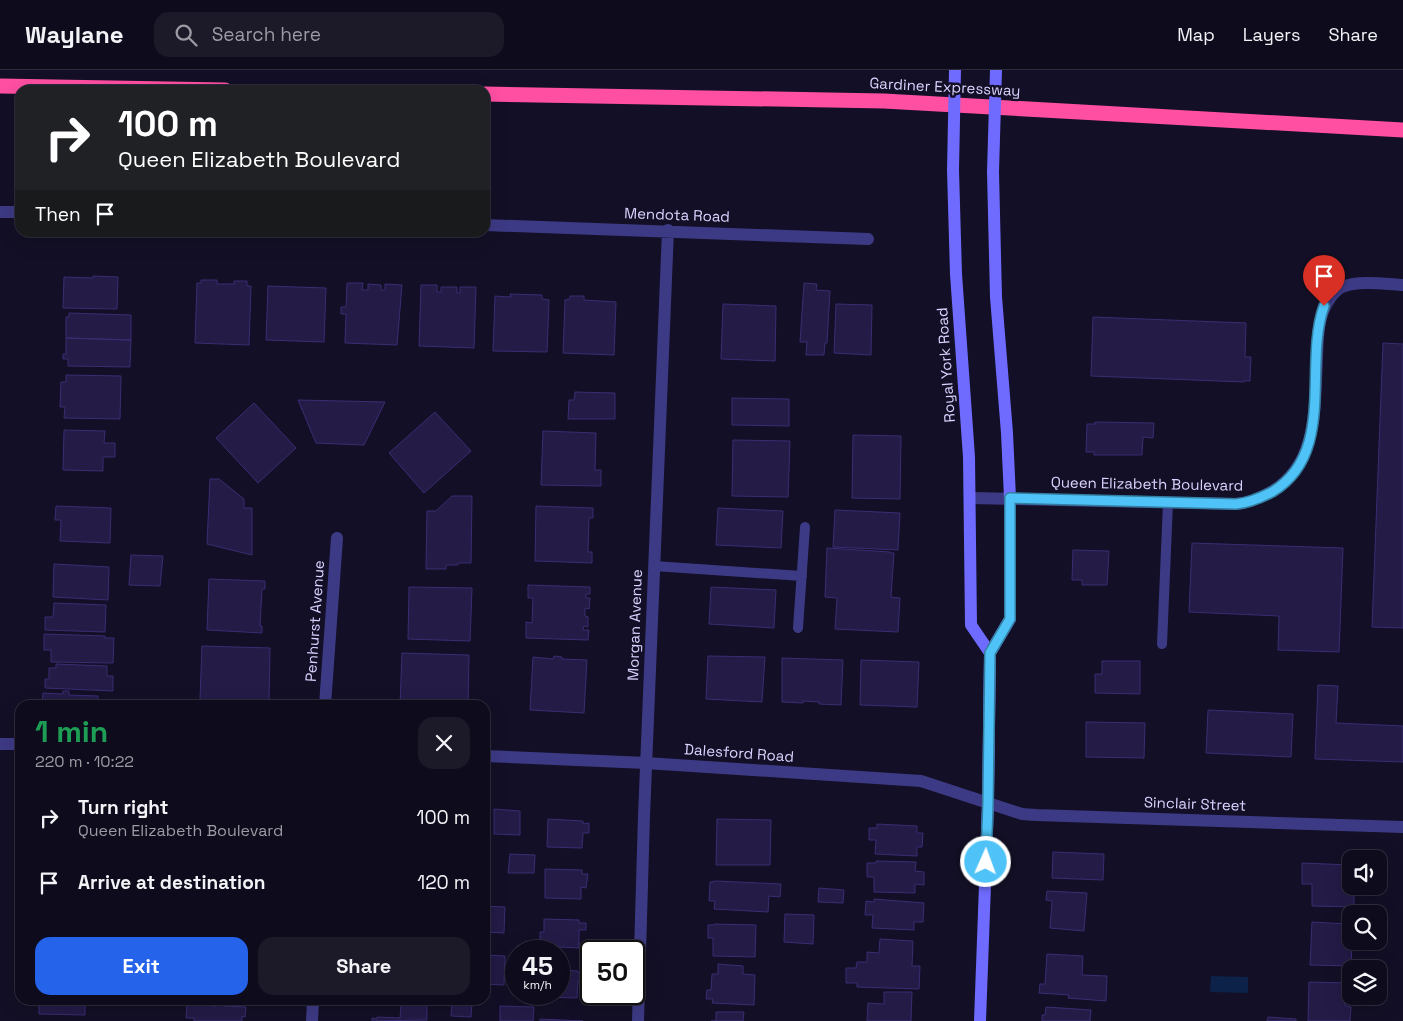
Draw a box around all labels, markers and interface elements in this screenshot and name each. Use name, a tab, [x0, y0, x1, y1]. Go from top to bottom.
search box	[154, 12, 504, 57]
text: Waylane	[25, 19, 124, 50]
icon: search	[172, 21, 200, 49]
text: Search here	[212, 22, 321, 47]
text: Map	[1177, 23, 1215, 46]
text: Layers	[1243, 23, 1300, 46]
text: Share	[1328, 23, 1378, 46]
street label: Gardiner Expressway	[869, 73, 1021, 100]
text: 100 m	[118, 102, 218, 146]
icon: right	[35, 105, 100, 170]
text: Queen Elizabeth Boulevard	[118, 145, 400, 173]
icon: arrive	[91, 200, 119, 228]
text: Then	[35, 202, 81, 227]
street label: Mendota Road	[624, 203, 730, 226]
pin	[1303, 255, 1345, 306]
icon: arrive	[1310, 262, 1338, 290]
street label: Royal York Road	[932, 307, 959, 423]
street label: Queen Elizabeth Boulevard	[1051, 472, 1243, 495]
street label: Penhurst Avenue	[301, 559, 328, 682]
street label: Morgan Avenue	[623, 569, 646, 681]
text: 1 min	[35, 712, 108, 751]
button: close	[418, 717, 470, 769]
street label: Dalesford Road	[683, 739, 795, 766]
text: 220 m · 10:22	[35, 751, 134, 772]
street label: Sinclair Street	[1144, 792, 1247, 815]
text: Turn right	[78, 795, 168, 820]
icon: right	[35, 804, 63, 832]
text: 100 m	[416, 805, 470, 830]
text: Queen Elizabeth Boulevard	[78, 820, 283, 841]
position arrow	[959, 835, 1011, 887]
map controls	[1342, 850, 1387, 1005]
button: sound	[1342, 850, 1387, 895]
icon: arrive	[35, 869, 63, 897]
text: Arrive at destination	[78, 870, 266, 895]
text: 120 m	[417, 870, 470, 895]
button: search	[1342, 905, 1387, 950]
button: Exit	[35, 937, 248, 995]
button: Share	[258, 937, 470, 995]
speed limit sign: 50	[580, 940, 645, 1005]
text: 45	[522, 950, 553, 982]
button: layers	[1342, 960, 1387, 1005]
text: km/h	[523, 977, 552, 993]

